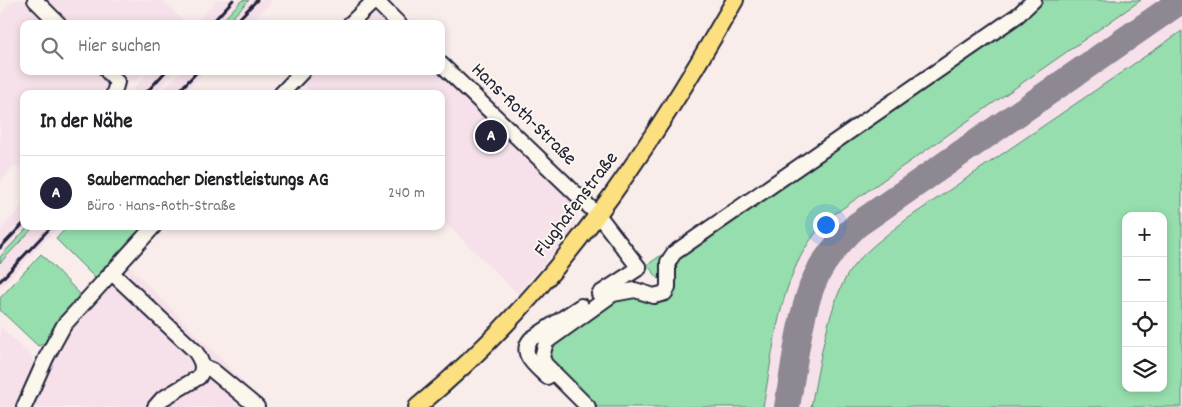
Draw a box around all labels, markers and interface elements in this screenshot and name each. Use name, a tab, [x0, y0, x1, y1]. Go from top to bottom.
search box	[20, 20, 445, 75]
icon: search	[38, 34, 66, 62]
text: Hier suchen	[78, 34, 161, 61]
street label: Hans-Roth-Straße	[464, 57, 582, 173]
text: In der Nähe	[40, 108, 132, 138]
pin: A	[475, 117, 507, 155]
street label: Flughafenstraße	[528, 146, 626, 264]
text: Saubermacher Dienstleistungs AG	[87, 168, 329, 195]
text: A	[52, 182, 60, 205]
text: 240 m	[388, 182, 425, 205]
text: Büro · Hans-Roth-Straße	[87, 195, 235, 218]
your location	[813, 212, 839, 238]
map controls	[1122, 212, 1167, 392]
button: +	[1122, 212, 1167, 257]
button: −	[1122, 257, 1167, 302]
button: locate	[1122, 302, 1167, 347]
button: layers	[1122, 347, 1167, 392]

